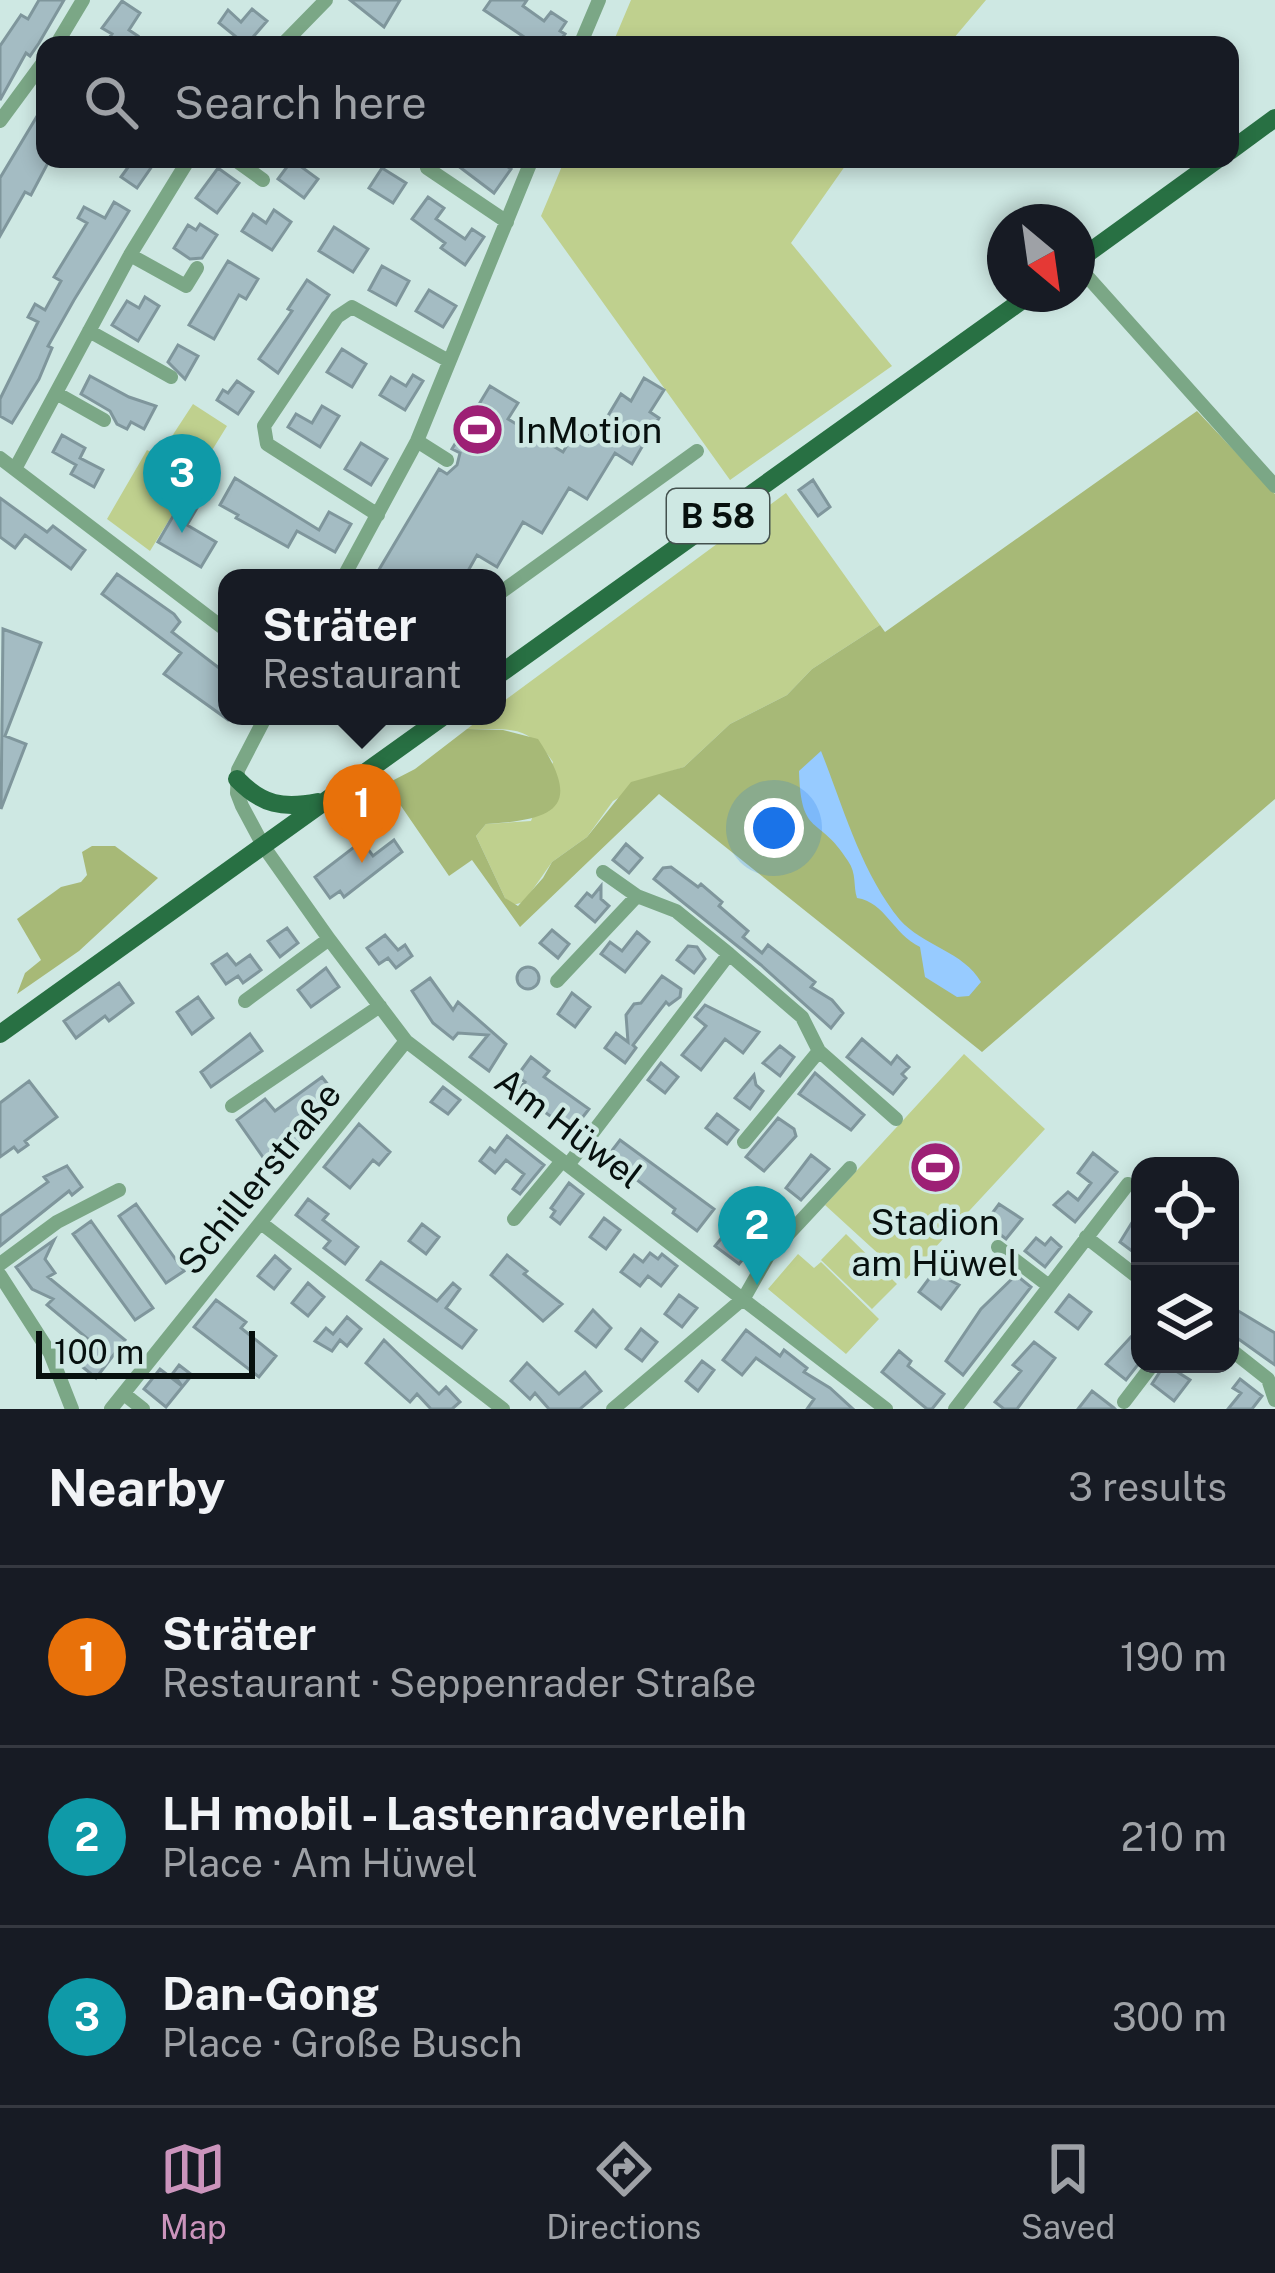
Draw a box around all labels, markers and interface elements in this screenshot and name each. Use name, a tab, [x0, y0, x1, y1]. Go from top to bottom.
search box	[36, 36, 1239, 168]
icon: search	[78, 69, 144, 135]
text: Search here	[174, 76, 427, 129]
north arrow	[987, 204, 1095, 312]
sports icon: InMotion	[449, 402, 505, 458]
place label: InMotion	[516, 409, 662, 451]
pin: 3	[143, 434, 221, 533]
road number: B 58	[667, 489, 769, 543]
popup	[218, 569, 506, 725]
text: Sträter	[262, 598, 417, 651]
text: Restaurant	[262, 651, 462, 697]
pin: 1	[323, 764, 401, 863]
your location	[744, 798, 804, 858]
street label: Am Hüwel	[487, 1059, 651, 1197]
street label: Schillerstraße	[169, 1074, 349, 1282]
sports icon: Stadion am Hüwel	[907, 1139, 963, 1195]
map controls	[1131, 1157, 1239, 1373]
button: locate	[1131, 1157, 1239, 1265]
pin: 2	[718, 1186, 796, 1285]
place label: Stadion am Hüwel	[851, 1201, 1019, 1284]
button: layers	[1131, 1265, 1239, 1373]
scale bar	[36, 1325, 255, 1378]
text: 100 m	[54, 1333, 144, 1371]
text: Nearby	[48, 1458, 225, 1517]
text: 3 results	[1068, 1464, 1227, 1510]
text: Sträter	[162, 1607, 316, 1660]
text: 1	[79, 1634, 95, 1680]
text: 190 m	[1120, 1634, 1227, 1680]
text: Restaurant · Seppenrader Straße	[162, 1660, 756, 1706]
text: LH mobil - Lastenradverleih	[162, 1787, 747, 1840]
text: 2	[75, 1814, 99, 1860]
text: 210 m	[1121, 1814, 1227, 1860]
text: Place · Am Hüwel	[162, 1840, 478, 1886]
text: Dan-Gong	[162, 1967, 379, 2020]
text: 3	[74, 1994, 100, 2040]
text: 300 m	[1112, 1994, 1227, 2040]
text: Place · Große Busch	[162, 2020, 522, 2066]
tab: Map	[160, 2136, 227, 2246]
tab: Directions	[546, 2136, 701, 2246]
tab: Saved	[1021, 2136, 1115, 2246]

